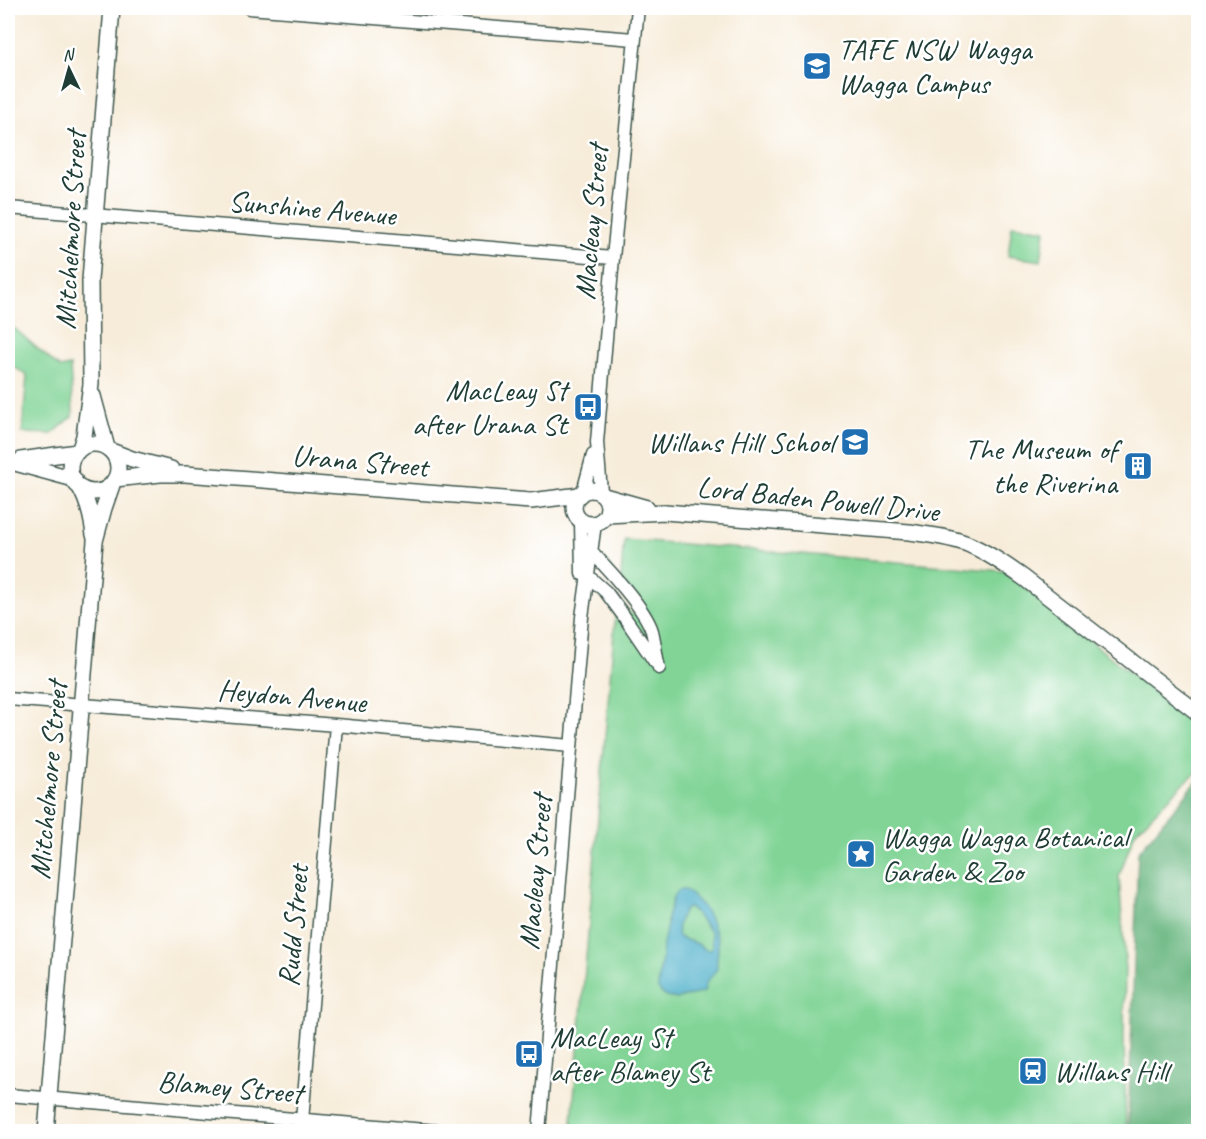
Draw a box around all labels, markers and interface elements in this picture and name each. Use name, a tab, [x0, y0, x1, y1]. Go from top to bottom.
place label: TAFE NSW Wagga Wagga Campus	[838, 30, 1033, 102]
north arrow	[39, 39, 99, 99]
text: N	[62, 44, 77, 65]
school or university icon: TAFE NSW Wagga Wagga Campus	[801, 50, 833, 82]
street label: Mitchelmore Street	[46, 126, 94, 330]
street label: Macleay Street	[565, 139, 617, 301]
street label: Sunshine Avenue	[227, 182, 399, 234]
place label: MacLeay St after Urana St	[412, 371, 571, 443]
bus stop icon: MacLeay St after Urana St	[572, 391, 604, 423]
place label: Willans Hill School	[648, 423, 839, 461]
school or university icon: Willans Hill School	[839, 426, 871, 458]
place label: The Museum of the Riverina	[965, 430, 1123, 502]
street label: Urana Street	[291, 436, 432, 486]
building icon: The Museum of the Riverina	[1122, 450, 1154, 482]
street label: Lord Baden Powell Drive	[695, 467, 943, 531]
street label: Heydon Avenue	[216, 671, 370, 722]
street label: Mitchelmore Street	[20, 675, 76, 881]
street label: Macleay Street	[509, 789, 561, 951]
place label: Wagga Wagga Botanical Garden & Zoo	[882, 818, 1133, 890]
place icon: Wagga Wagga Botanical Garden & Zoo	[845, 838, 877, 870]
street label: Rudd Street	[269, 861, 318, 988]
place label: MacLeay St after Blamey St	[550, 1018, 713, 1090]
bus stop icon: MacLeay St after Blamey St	[513, 1038, 545, 1070]
place label: Willans Hill	[1054, 1052, 1173, 1090]
station icon: Willans Hill	[1017, 1055, 1049, 1087]
street label: Blamey Street	[156, 1062, 308, 1113]

